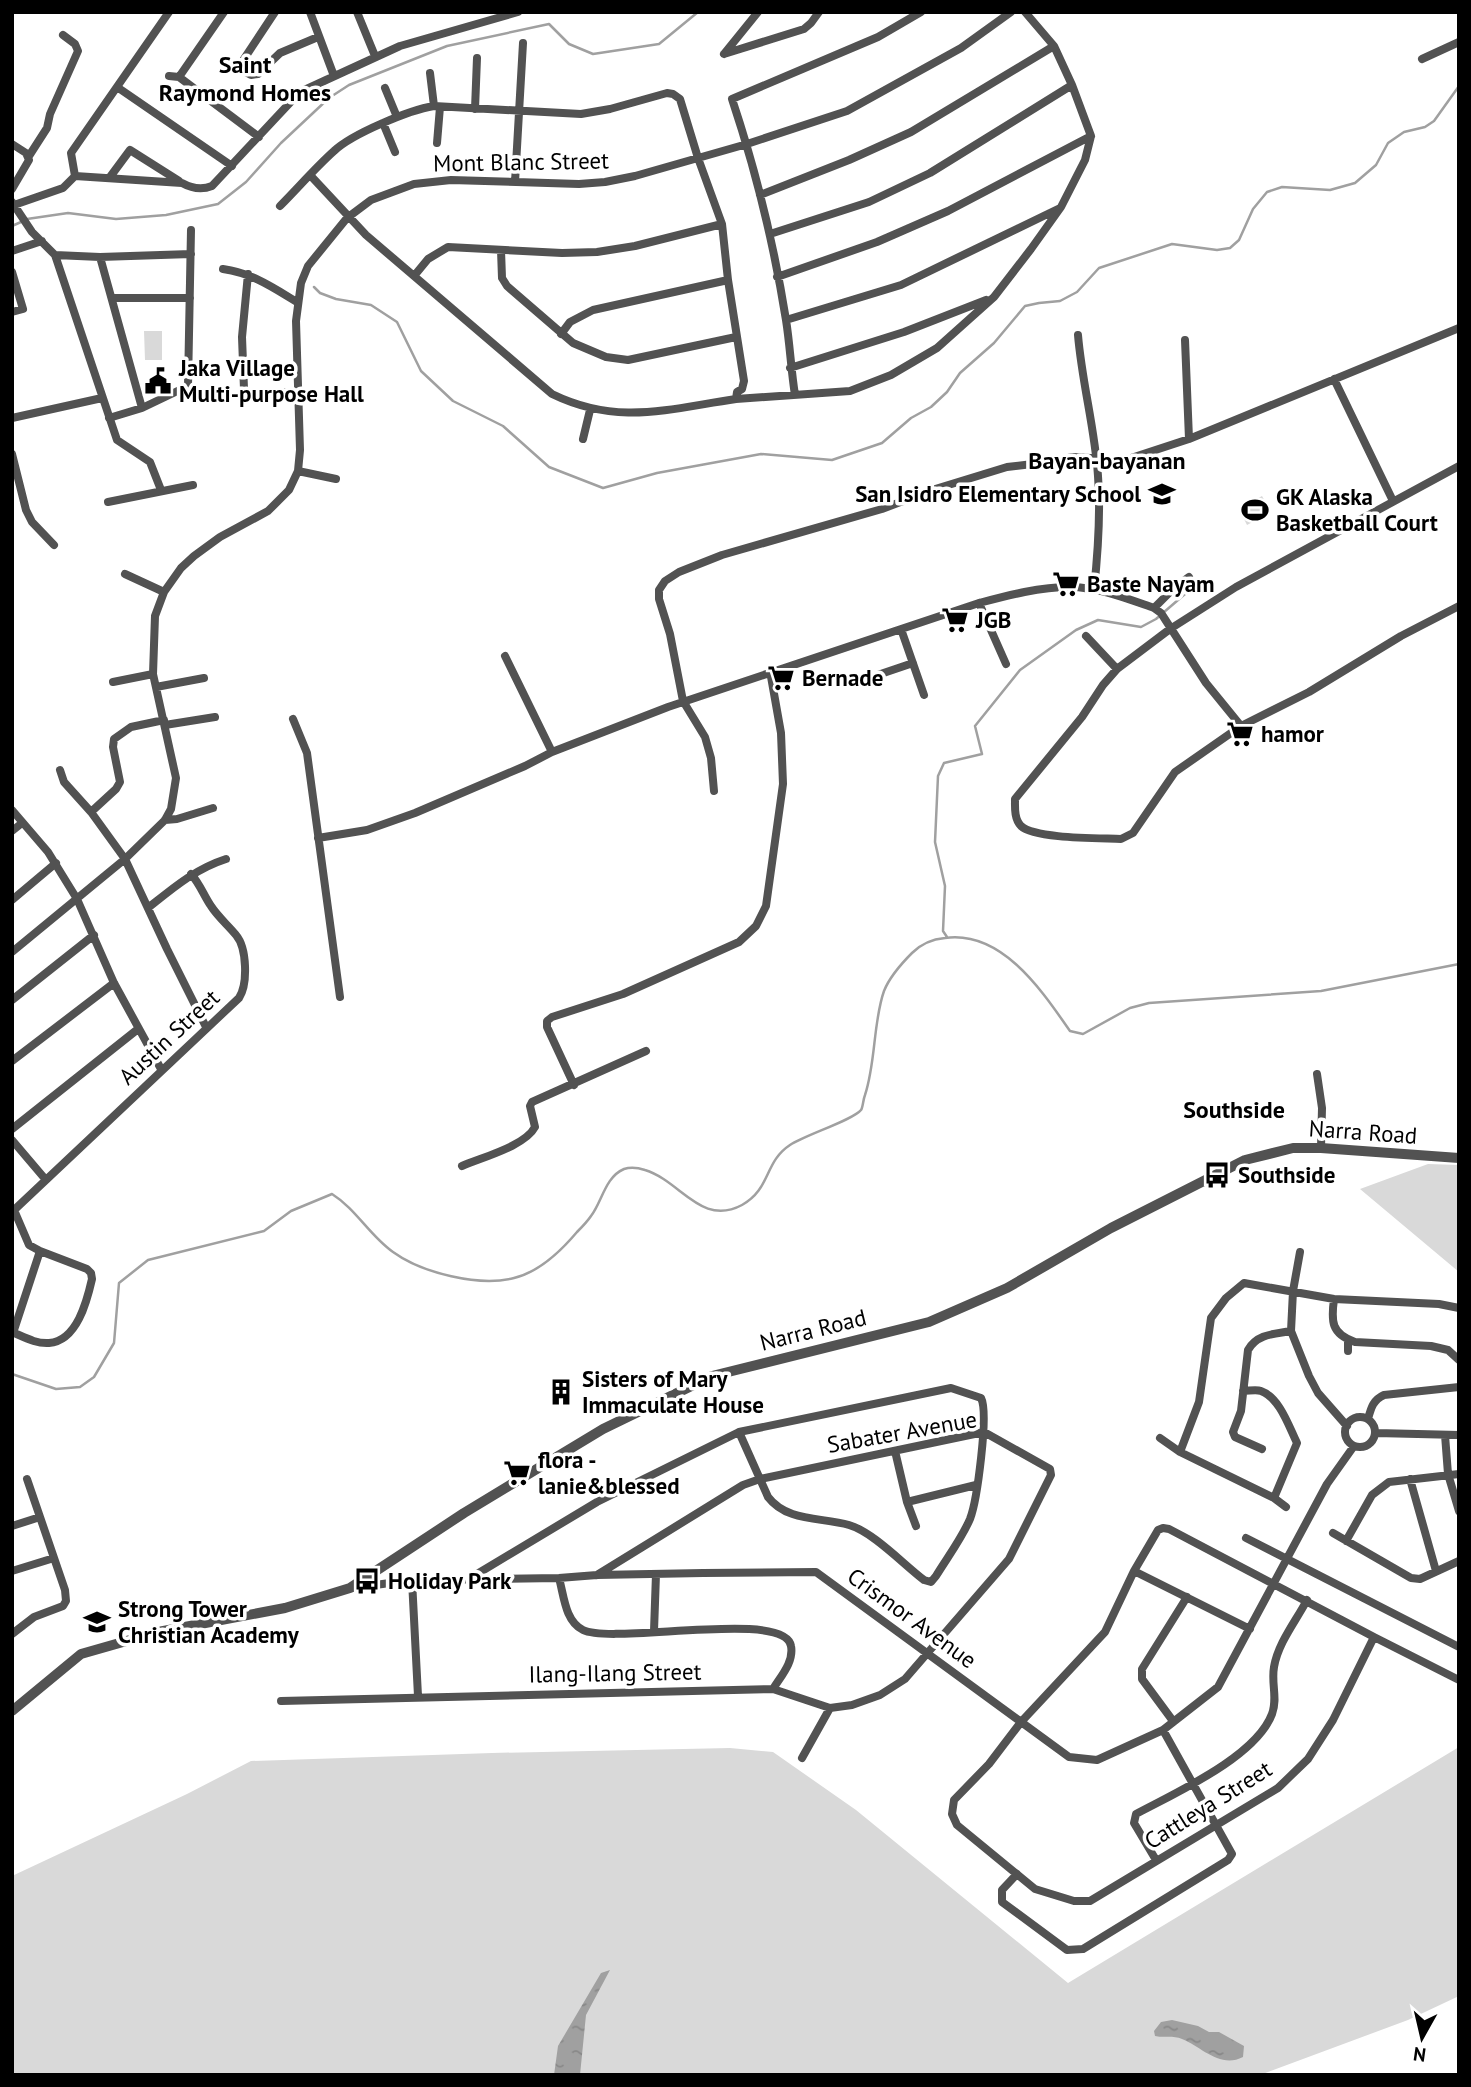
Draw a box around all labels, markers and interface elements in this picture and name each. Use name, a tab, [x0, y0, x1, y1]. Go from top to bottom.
district label: Saint Raymond Homes	[159, 49, 331, 108]
street label: Mont Blanc Street	[433, 145, 609, 178]
place label: Jaka Village Multi-purpose Hall	[178, 353, 364, 408]
public building icon: Jaka Village Multi-purpose Hall	[143, 366, 173, 396]
district label: Bayan-bayanan	[1028, 445, 1186, 476]
place label: San Isidro Elementary School	[855, 479, 1141, 508]
school or university icon: San Isidro Elementary School	[1147, 479, 1177, 509]
place label: GK Alaska Basketball Court	[1276, 482, 1438, 537]
sports icon: GK Alaska Basketball Court	[1240, 495, 1270, 525]
supermarket icon: Baste Nayam	[1051, 569, 1081, 599]
place label: Baste Nayam	[1087, 569, 1215, 598]
supermarket icon: JGB	[940, 605, 970, 635]
place label: JGB	[975, 605, 1011, 634]
supermarket icon: Bernade	[766, 663, 796, 693]
place label: Bernade	[802, 663, 883, 692]
supermarket icon: hamor	[1225, 719, 1255, 749]
place label: hamor	[1261, 719, 1325, 748]
street label: Austin Street	[112, 983, 225, 1091]
district label: Southside	[1183, 1094, 1285, 1125]
street label: Narra Road	[1308, 1113, 1418, 1150]
bus stop icon: Southside	[1202, 1160, 1232, 1190]
place label: Southside	[1238, 1160, 1335, 1189]
street label: Narra Road	[757, 1302, 869, 1357]
place label: Sisters of Mary Immaculate House	[582, 1364, 764, 1419]
building icon: Sisters of Mary Immaculate House	[546, 1377, 576, 1407]
street label: Sabater Avenue	[825, 1404, 979, 1459]
place label: flora - lanie&blessed	[538, 1445, 680, 1500]
supermarket icon: flora - lanie&blessed	[502, 1458, 532, 1488]
street label: Crismor Avenue	[842, 1561, 982, 1674]
bus stop icon: Holiday Park	[352, 1566, 382, 1596]
place label: Holiday Park	[388, 1566, 512, 1595]
place label: Strong Tower Christian Academy	[118, 1594, 300, 1649]
school or university icon: Strong Tower Christian Academy	[82, 1607, 112, 1637]
street label: Ilang-Ilang Street	[528, 1656, 702, 1689]
street label: Cattleya Street	[1139, 1754, 1277, 1855]
north arrow	[1387, 2003, 1457, 2073]
text: N	[1412, 2042, 1427, 2068]

